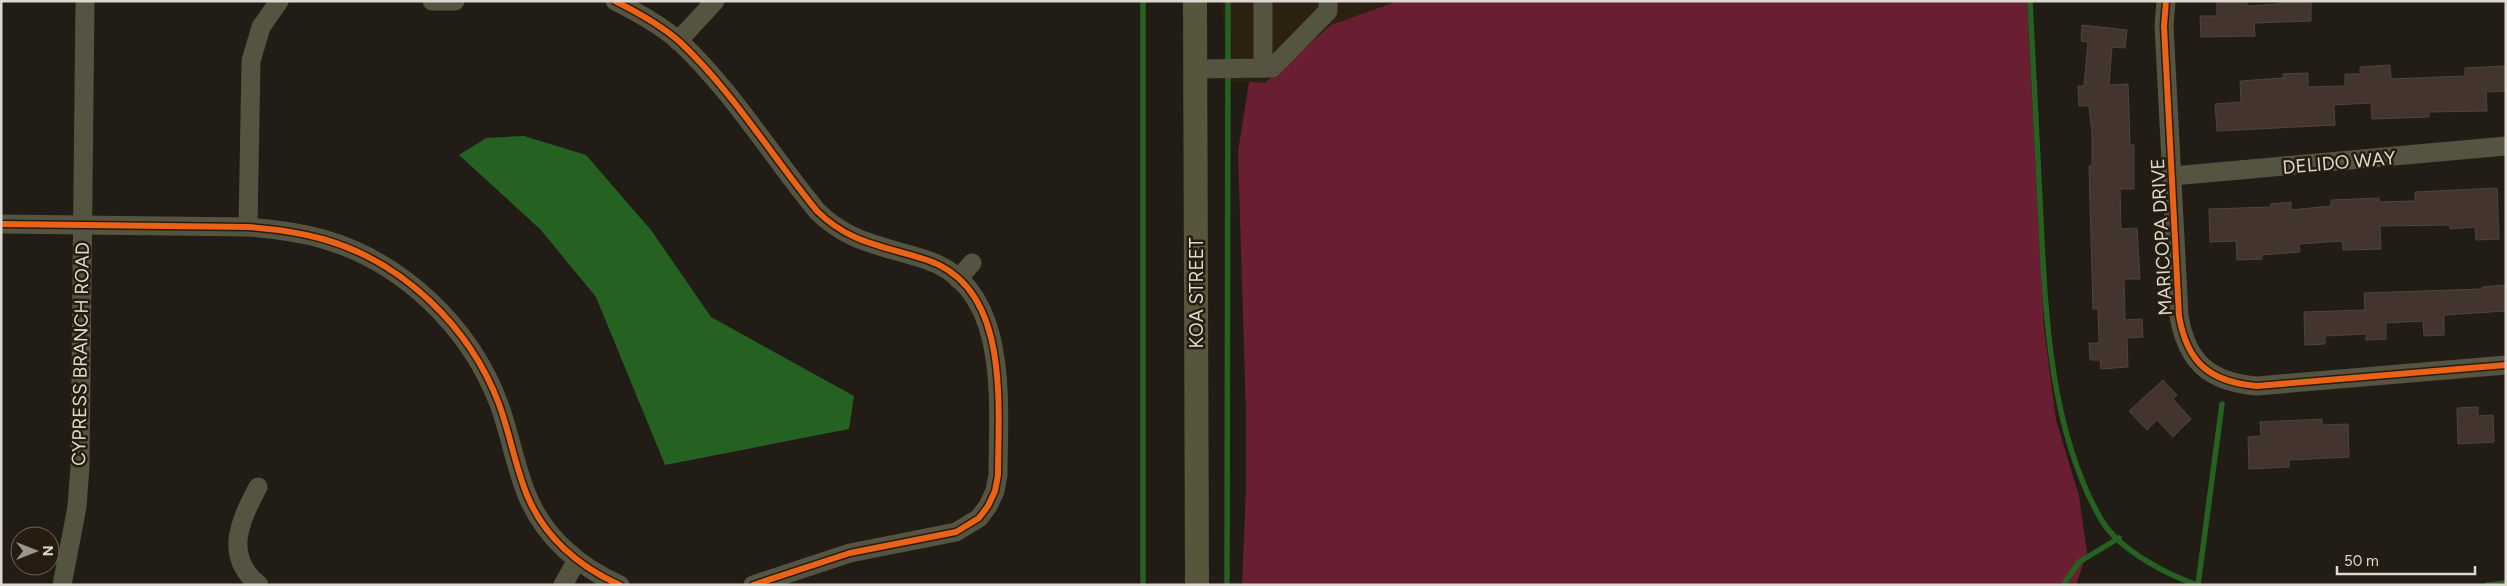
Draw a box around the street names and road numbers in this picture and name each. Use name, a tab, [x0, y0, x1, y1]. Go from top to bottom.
street label: DELIDO WAY	[2281, 146, 2397, 179]
street label: MARICOPA DRIVE	[2146, 158, 2177, 316]
street label: KOA STREET	[1185, 237, 1208, 348]
street label: CYPRESS BRANCH ROAD	[67, 242, 94, 466]

